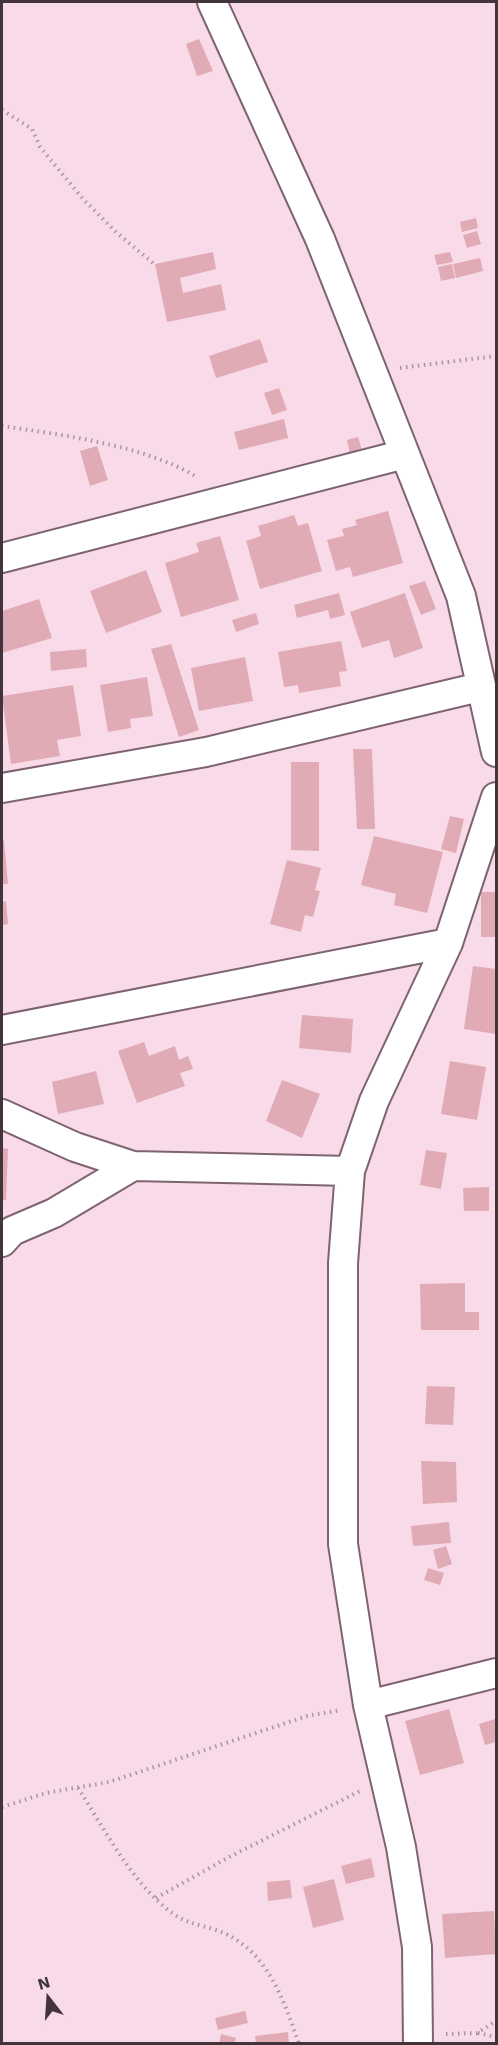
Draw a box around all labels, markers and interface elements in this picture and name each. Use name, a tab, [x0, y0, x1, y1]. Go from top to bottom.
north arrow	[18, 1967, 78, 2027]
text: N	[35, 1972, 52, 1994]

